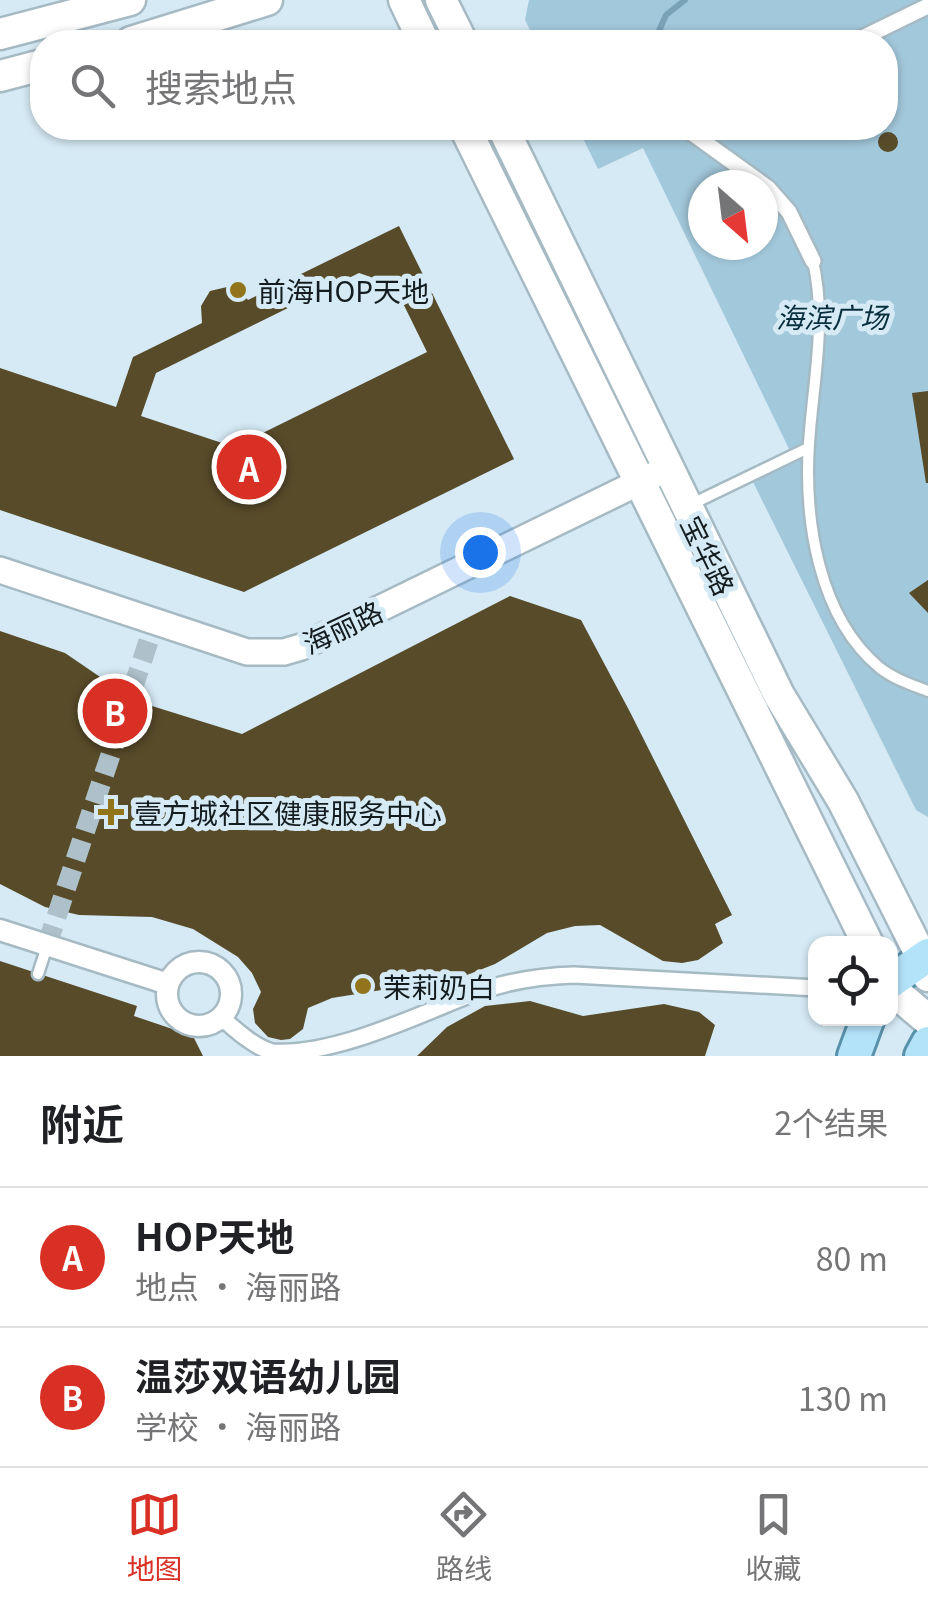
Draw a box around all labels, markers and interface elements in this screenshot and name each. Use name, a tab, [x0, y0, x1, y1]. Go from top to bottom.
search box	[30, 30, 898, 140]
icon: search	[65, 58, 120, 113]
text: 搜索地点	[145, 58, 297, 113]
north arrow	[688, 170, 778, 260]
place label: 前海HOP天地	[258, 270, 429, 310]
marker: 前海HOP天地	[227, 279, 249, 301]
park label: 海滨广场	[776, 296, 890, 336]
pin: A	[216, 430, 282, 504]
street label: 宝华路	[673, 508, 745, 602]
your location	[455, 527, 506, 578]
street label: 海丽路	[295, 590, 389, 662]
pin: B	[82, 674, 148, 748]
place label: 壹方城社区健康服务中心	[134, 792, 442, 832]
marker: 壹方城社区健康服务中心	[98, 799, 124, 825]
map controls	[808, 936, 898, 1026]
button: locate	[808, 936, 898, 1026]
place label: 茉莉奶白	[383, 966, 495, 1006]
marker: 茉莉奶白	[352, 975, 374, 997]
text: 附近	[40, 1091, 124, 1152]
text: 2个结果	[774, 1098, 888, 1144]
text: HOP天地	[135, 1207, 294, 1262]
text: A	[62, 1234, 83, 1280]
text: 80 m	[816, 1234, 888, 1280]
text: 地点 · 海丽路	[135, 1262, 341, 1308]
text: 温莎双语幼儿园	[135, 1347, 401, 1402]
text: B	[62, 1374, 83, 1420]
text: 130 m	[798, 1374, 888, 1420]
text: 学校 · 海丽路	[135, 1402, 341, 1448]
tab: 地图	[127, 1487, 183, 1587]
tab: 路线	[436, 1487, 492, 1587]
tab: 收藏	[745, 1487, 801, 1587]

